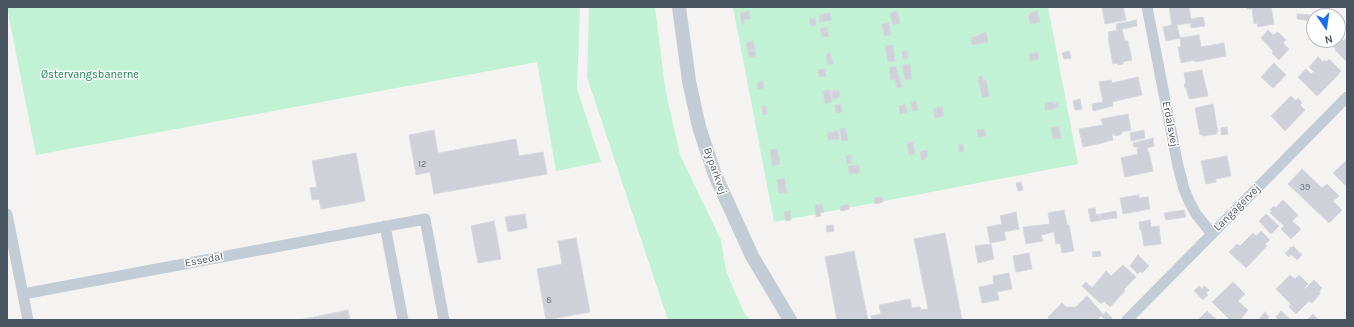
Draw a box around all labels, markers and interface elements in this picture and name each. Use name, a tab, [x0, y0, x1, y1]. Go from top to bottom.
north arrow	[1306, 8, 1346, 48]
text: N	[1323, 32, 1334, 46]
park label: Østervangsbanerne	[41, 68, 139, 82]
street label: Erdalsvej	[1159, 100, 1181, 148]
street label: Byparkvej	[700, 146, 730, 196]
house number: 12	[418, 159, 426, 169]
street label: Langagervej	[1211, 182, 1263, 234]
house number: 39	[1300, 182, 1310, 192]
street label: Essedal	[184, 250, 224, 270]
house number: 8	[546, 295, 552, 305]

